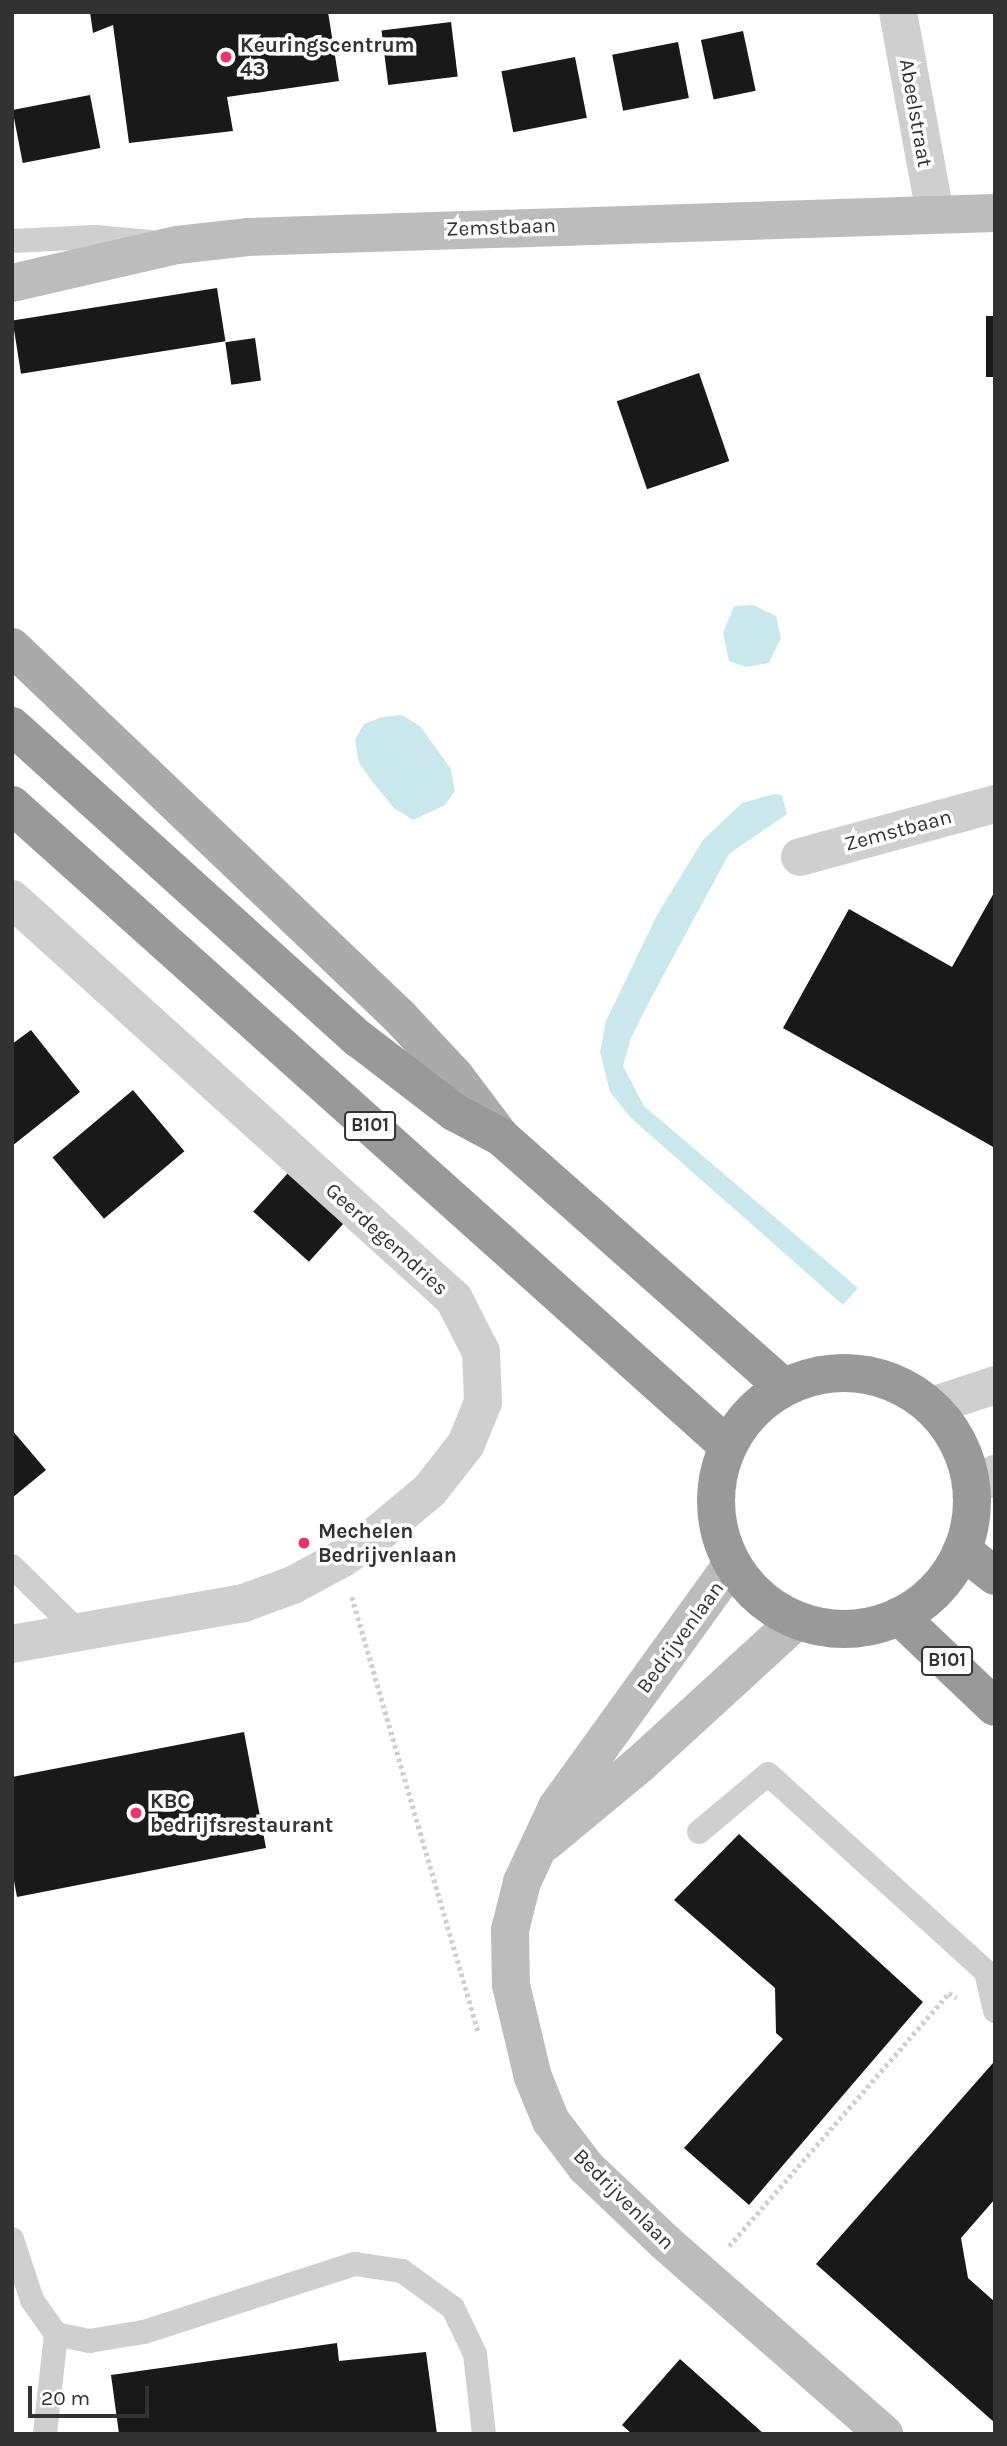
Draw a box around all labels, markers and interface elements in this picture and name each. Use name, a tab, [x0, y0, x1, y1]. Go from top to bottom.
place label: Keuringscentrum 43	[240, 32, 414, 82]
marker: Keuringscentrum 43	[218, 49, 234, 65]
street label: Abeelstraat	[894, 57, 938, 169]
street label: Zemstbaan	[446, 212, 556, 242]
street label: Zemstbaan	[842, 804, 954, 856]
road number: B101	[344, 1110, 396, 1142]
street label: Geerdegemdries	[320, 1177, 454, 1301]
place label: Mechelen Bedrijvenlaan	[318, 1518, 457, 1568]
marker: Mechelen Bedrijvenlaan	[296, 1535, 312, 1551]
street label: Bedrijvenlaan	[631, 1576, 729, 1698]
road number: B101	[921, 1646, 973, 1676]
place label: KBC bedrijfsrestaurant	[150, 1788, 333, 1838]
marker: KBC bedrijfsrestaurant	[128, 1805, 144, 1821]
street label: Bedrijvenlaan	[568, 2143, 680, 2255]
scale bar	[32, 2372, 152, 2416]
text: 20 m	[41, 2386, 90, 2410]

